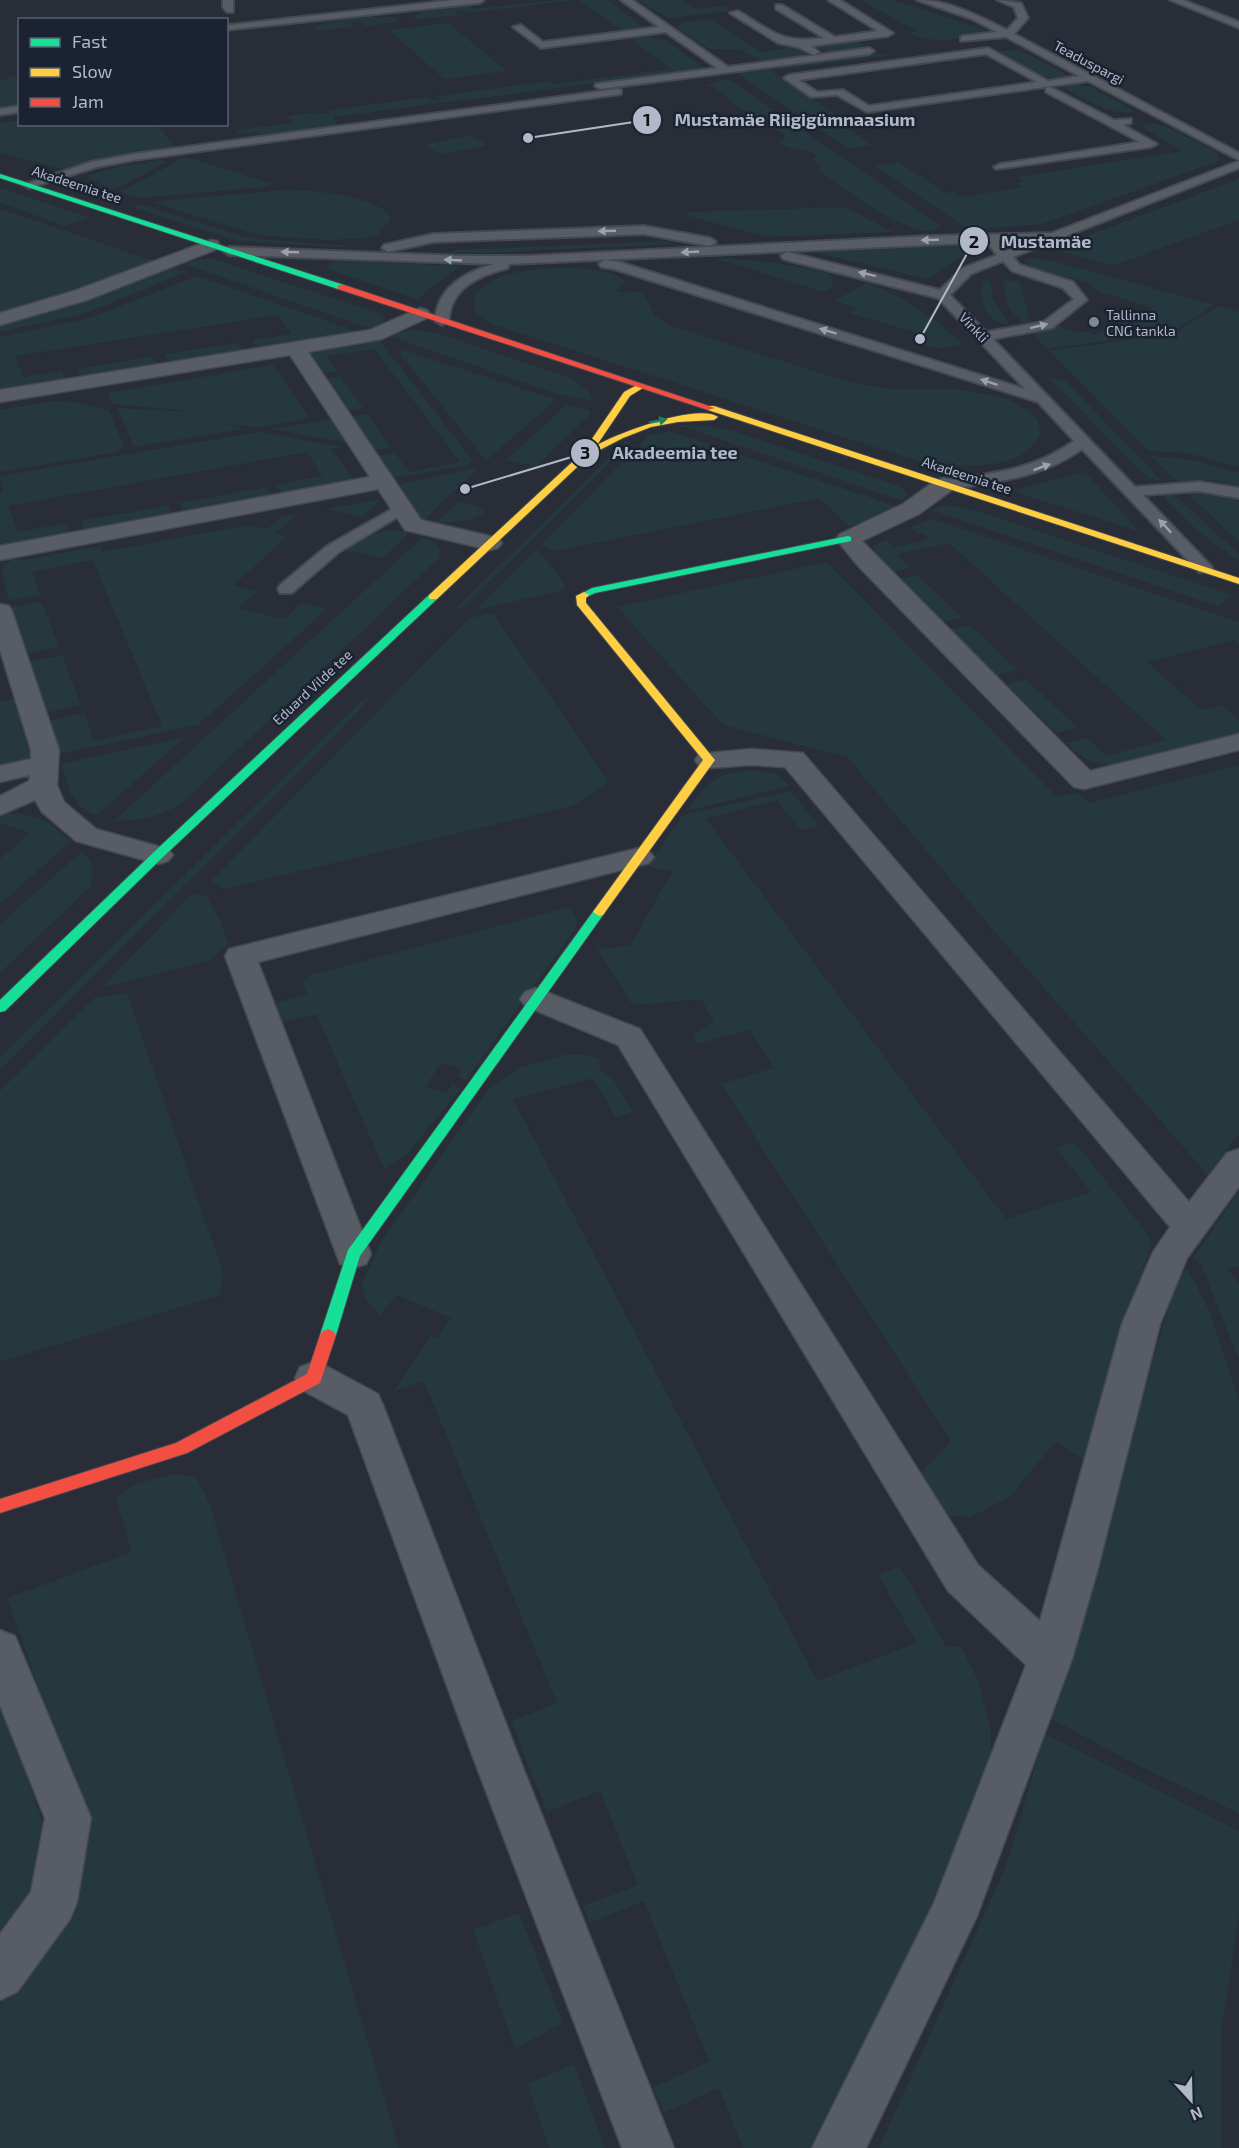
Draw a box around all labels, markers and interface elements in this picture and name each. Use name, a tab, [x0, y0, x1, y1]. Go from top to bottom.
legend	[18, 18, 228, 126]
text: Fast	[72, 30, 107, 52]
street label: Teaduspargi	[1051, 36, 1127, 88]
text: Slow	[72, 60, 113, 82]
text: Jam	[72, 90, 104, 112]
callout: Mustamäe Riigigümnaasium	[632, 102, 927, 138]
text: 1	[643, 108, 651, 130]
text: Mustamäe Riigigümnaasium	[675, 108, 915, 130]
street label: Akadeemia tee	[30, 162, 124, 206]
callout: Mustamäe	[959, 223, 1104, 259]
one-way arrow	[598, 227, 617, 236]
text: 2	[969, 230, 979, 252]
text: Mustamäe	[1001, 230, 1091, 252]
one-way arrow	[920, 236, 939, 245]
one-way arrow	[280, 247, 299, 257]
one-way arrow	[680, 248, 699, 257]
one-way arrow	[444, 255, 463, 264]
one-way arrow	[858, 269, 876, 279]
place label: Tallinna CNG tankla	[1106, 306, 1176, 339]
street label: Vinkli	[956, 309, 992, 345]
marker: Tallinna CNG tankla	[1087, 315, 1101, 329]
one-way arrow	[1030, 320, 1048, 330]
one-way arrow	[819, 326, 837, 335]
one-way arrow	[980, 377, 998, 387]
one-way arrow	[649, 416, 668, 425]
callout: Akadeemia tee	[570, 435, 750, 471]
text: 3	[580, 441, 590, 463]
text: Akadeemia tee	[612, 441, 738, 463]
street label: Akadeemia tee	[920, 453, 1014, 497]
one-way arrow	[1033, 462, 1051, 472]
one-way arrow	[1158, 519, 1172, 534]
street label: Eduard Vilde tee	[269, 646, 355, 728]
north arrow	[1161, 2070, 1221, 2130]
text: N	[1188, 2103, 1206, 2125]

